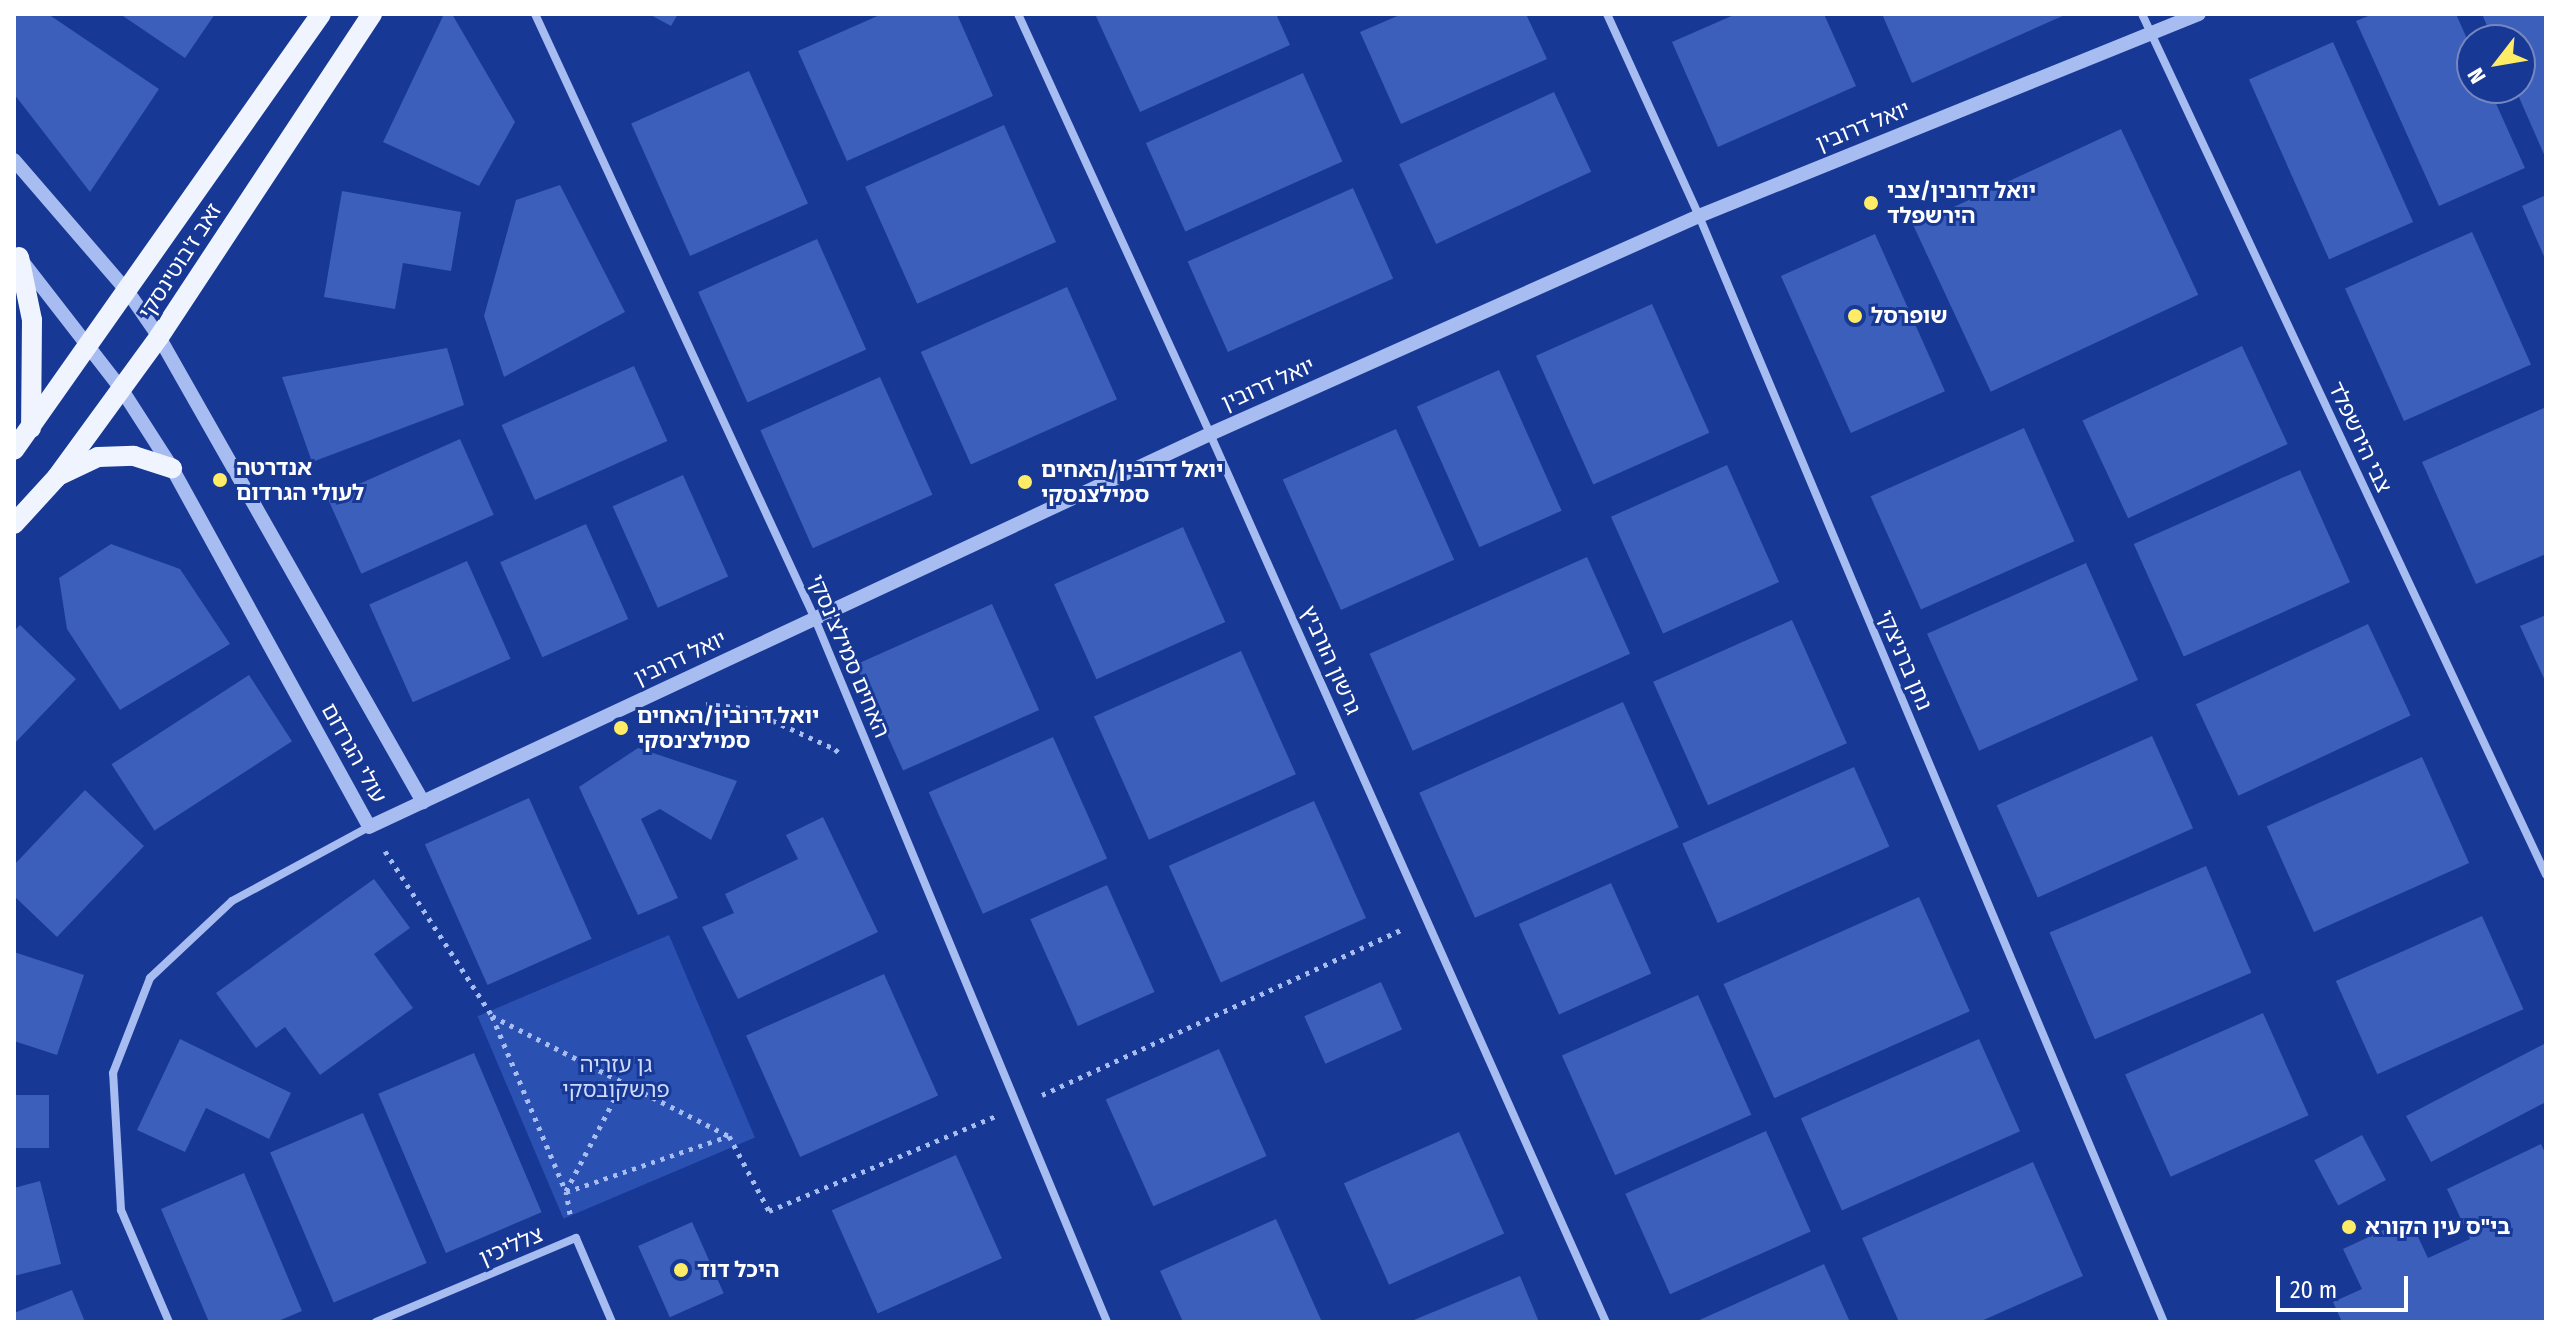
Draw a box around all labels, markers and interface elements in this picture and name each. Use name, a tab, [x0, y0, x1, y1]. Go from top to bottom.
north arrow	[2456, 24, 2536, 104]
text: N	[2462, 63, 2492, 88]
street label: יואל דרובין	[1812, 95, 1914, 157]
place label: יואל דרובין/צבי הירשפלד	[1887, 177, 2036, 228]
marker: יואל דרובין/צבי הירשפלד	[1862, 194, 1880, 212]
street label: זאב ז'בוטינסקי	[133, 198, 227, 324]
place label: שופרסל	[1871, 303, 1948, 329]
marker: שופרסל	[1846, 307, 1864, 325]
street label: יואל דרובין	[1217, 352, 1319, 416]
street label: צבי הירשפלד	[2323, 377, 2397, 497]
place label: אנדרטה לעולי הגרדום	[236, 454, 364, 506]
place label: יואל דרובין/האחים סמילצנסקי	[1041, 456, 1223, 508]
marker: אנדרטה לעולי הגרדום	[211, 471, 229, 489]
marker: יואל דרובין/האחים סמילצנסקי	[1016, 473, 1034, 491]
street label: האחים סמילצ'נסקי	[803, 571, 895, 741]
street label: גרשון הורביץ	[1295, 601, 1367, 719]
street label: נתן ברניצקי	[1872, 606, 1938, 714]
street label: יואל דרובין	[630, 625, 730, 691]
street label: עולי הגרדום	[316, 699, 392, 807]
place label: יואל דרובין/האחים סמילצ׳נסקי	[637, 702, 819, 754]
marker: יואל דרובין/האחים סמילצ׳נסקי	[612, 719, 630, 737]
park label: גן עזריה פרשקובסקי	[562, 1051, 670, 1102]
place label: בי"ס עין הקורא	[2365, 1214, 2510, 1240]
marker: בי"ס עין הקורא	[2340, 1218, 2358, 1236]
street label: צלליכין	[475, 1221, 547, 1271]
place label: היכל דוד	[697, 1257, 779, 1283]
scale bar	[2280, 1260, 2412, 1310]
marker: היכל דוד	[672, 1261, 690, 1279]
text: 20 m	[2290, 1276, 2337, 1304]

